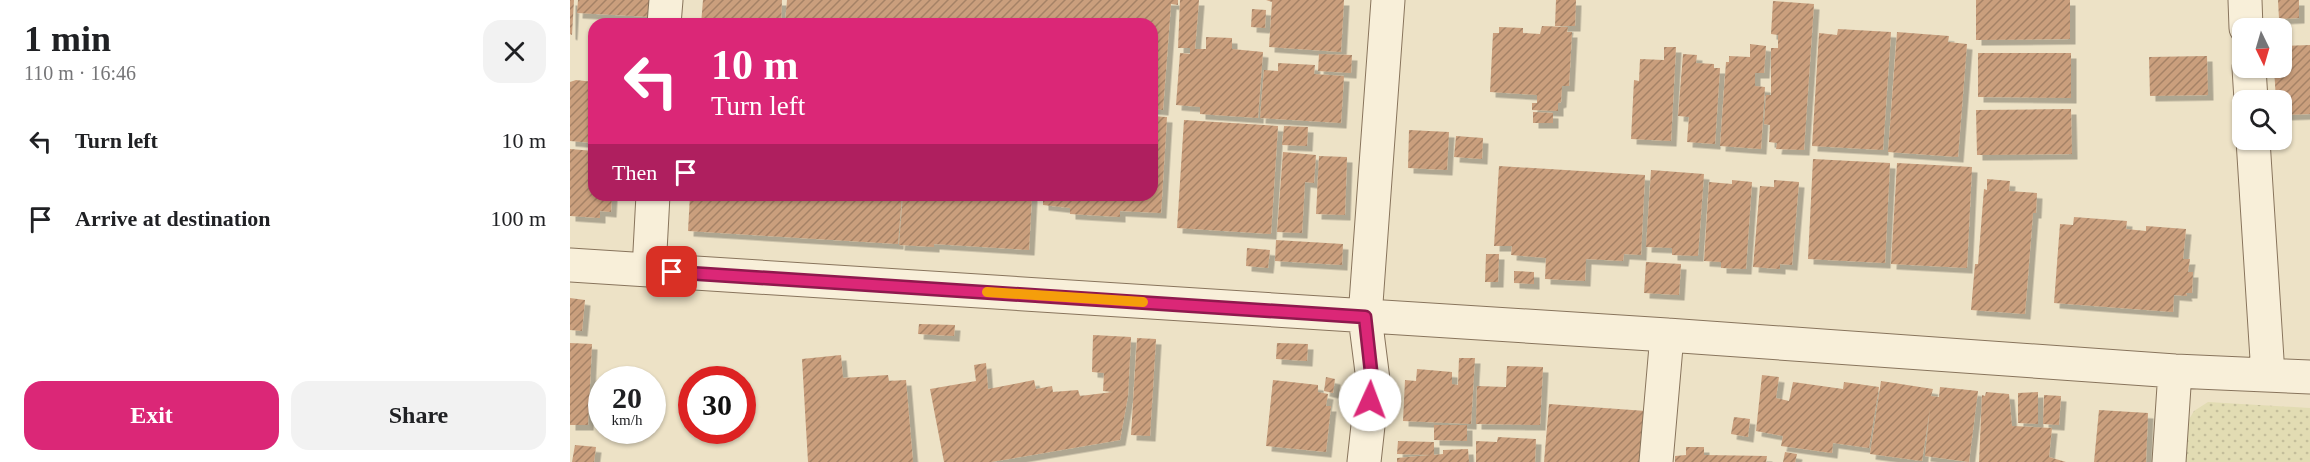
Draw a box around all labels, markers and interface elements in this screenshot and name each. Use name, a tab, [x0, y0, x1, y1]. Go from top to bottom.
north arrow	[2232, 18, 2292, 78]
map controls	[2232, 18, 2292, 150]
text: 1 min	[24, 19, 111, 59]
button: close	[483, 20, 546, 83]
icon: left	[612, 42, 690, 120]
text: 10 m	[711, 42, 799, 88]
text: 110 m · 16:46	[24, 62, 136, 84]
button: search	[2232, 90, 2292, 150]
text: Turn left	[711, 91, 805, 121]
icon: left	[24, 125, 57, 158]
text: Turn left	[75, 128, 158, 153]
text: 10 m	[501, 128, 546, 153]
icon: arrive	[669, 156, 702, 189]
text: Then	[612, 160, 657, 185]
icon: arrive	[24, 203, 57, 236]
text: Arrive at destination	[75, 206, 271, 231]
text: 100 m	[490, 206, 546, 231]
pin	[646, 246, 697, 297]
icon: arrive	[655, 255, 688, 288]
speed limit sign: 30	[678, 366, 756, 444]
position arrow	[1338, 368, 1402, 432]
button: Exit	[24, 381, 279, 450]
button: Share	[291, 381, 546, 450]
text: 20	[612, 381, 642, 414]
text: km/h	[612, 412, 642, 428]

